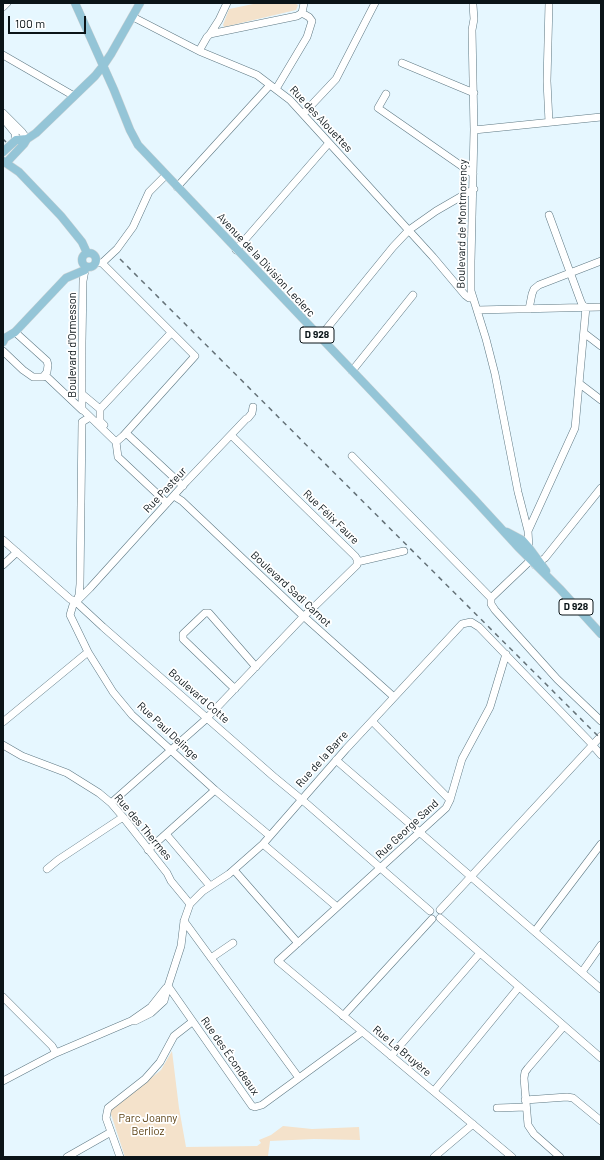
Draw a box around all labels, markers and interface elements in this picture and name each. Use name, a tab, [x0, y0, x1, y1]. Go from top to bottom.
scale bar	[10, 8, 88, 34]
text: 100 m	[15, 16, 45, 30]
street label: Rue des Alouettes	[287, 83, 355, 155]
street label: Boulevard de Montmorency	[454, 159, 470, 289]
street label: Avenue de la Division Leclerc	[214, 210, 318, 320]
street label: Boulevard d'Ormesson	[65, 292, 79, 398]
road number: D 928	[300, 327, 334, 343]
street label: Rue Pasteur	[141, 464, 189, 516]
street label: Rue Félix Faure	[300, 487, 362, 547]
street label: Boulevard Sadi Carnot	[248, 548, 334, 630]
road number: D 928	[559, 599, 593, 615]
street label: Boulevard Cotte	[166, 666, 232, 726]
street label: Rue Paul Delinge	[135, 699, 201, 763]
street label: Rue de la Barre	[293, 728, 351, 790]
street label: Rue des Thermes	[112, 791, 174, 863]
street label: Rue George Sand	[373, 797, 441, 861]
street label: Rue des Écondeaux	[198, 1014, 262, 1098]
street label: Rue La Bruyère	[370, 1023, 434, 1079]
park label: Parc Joanny Berlioz	[119, 1111, 177, 1137]

